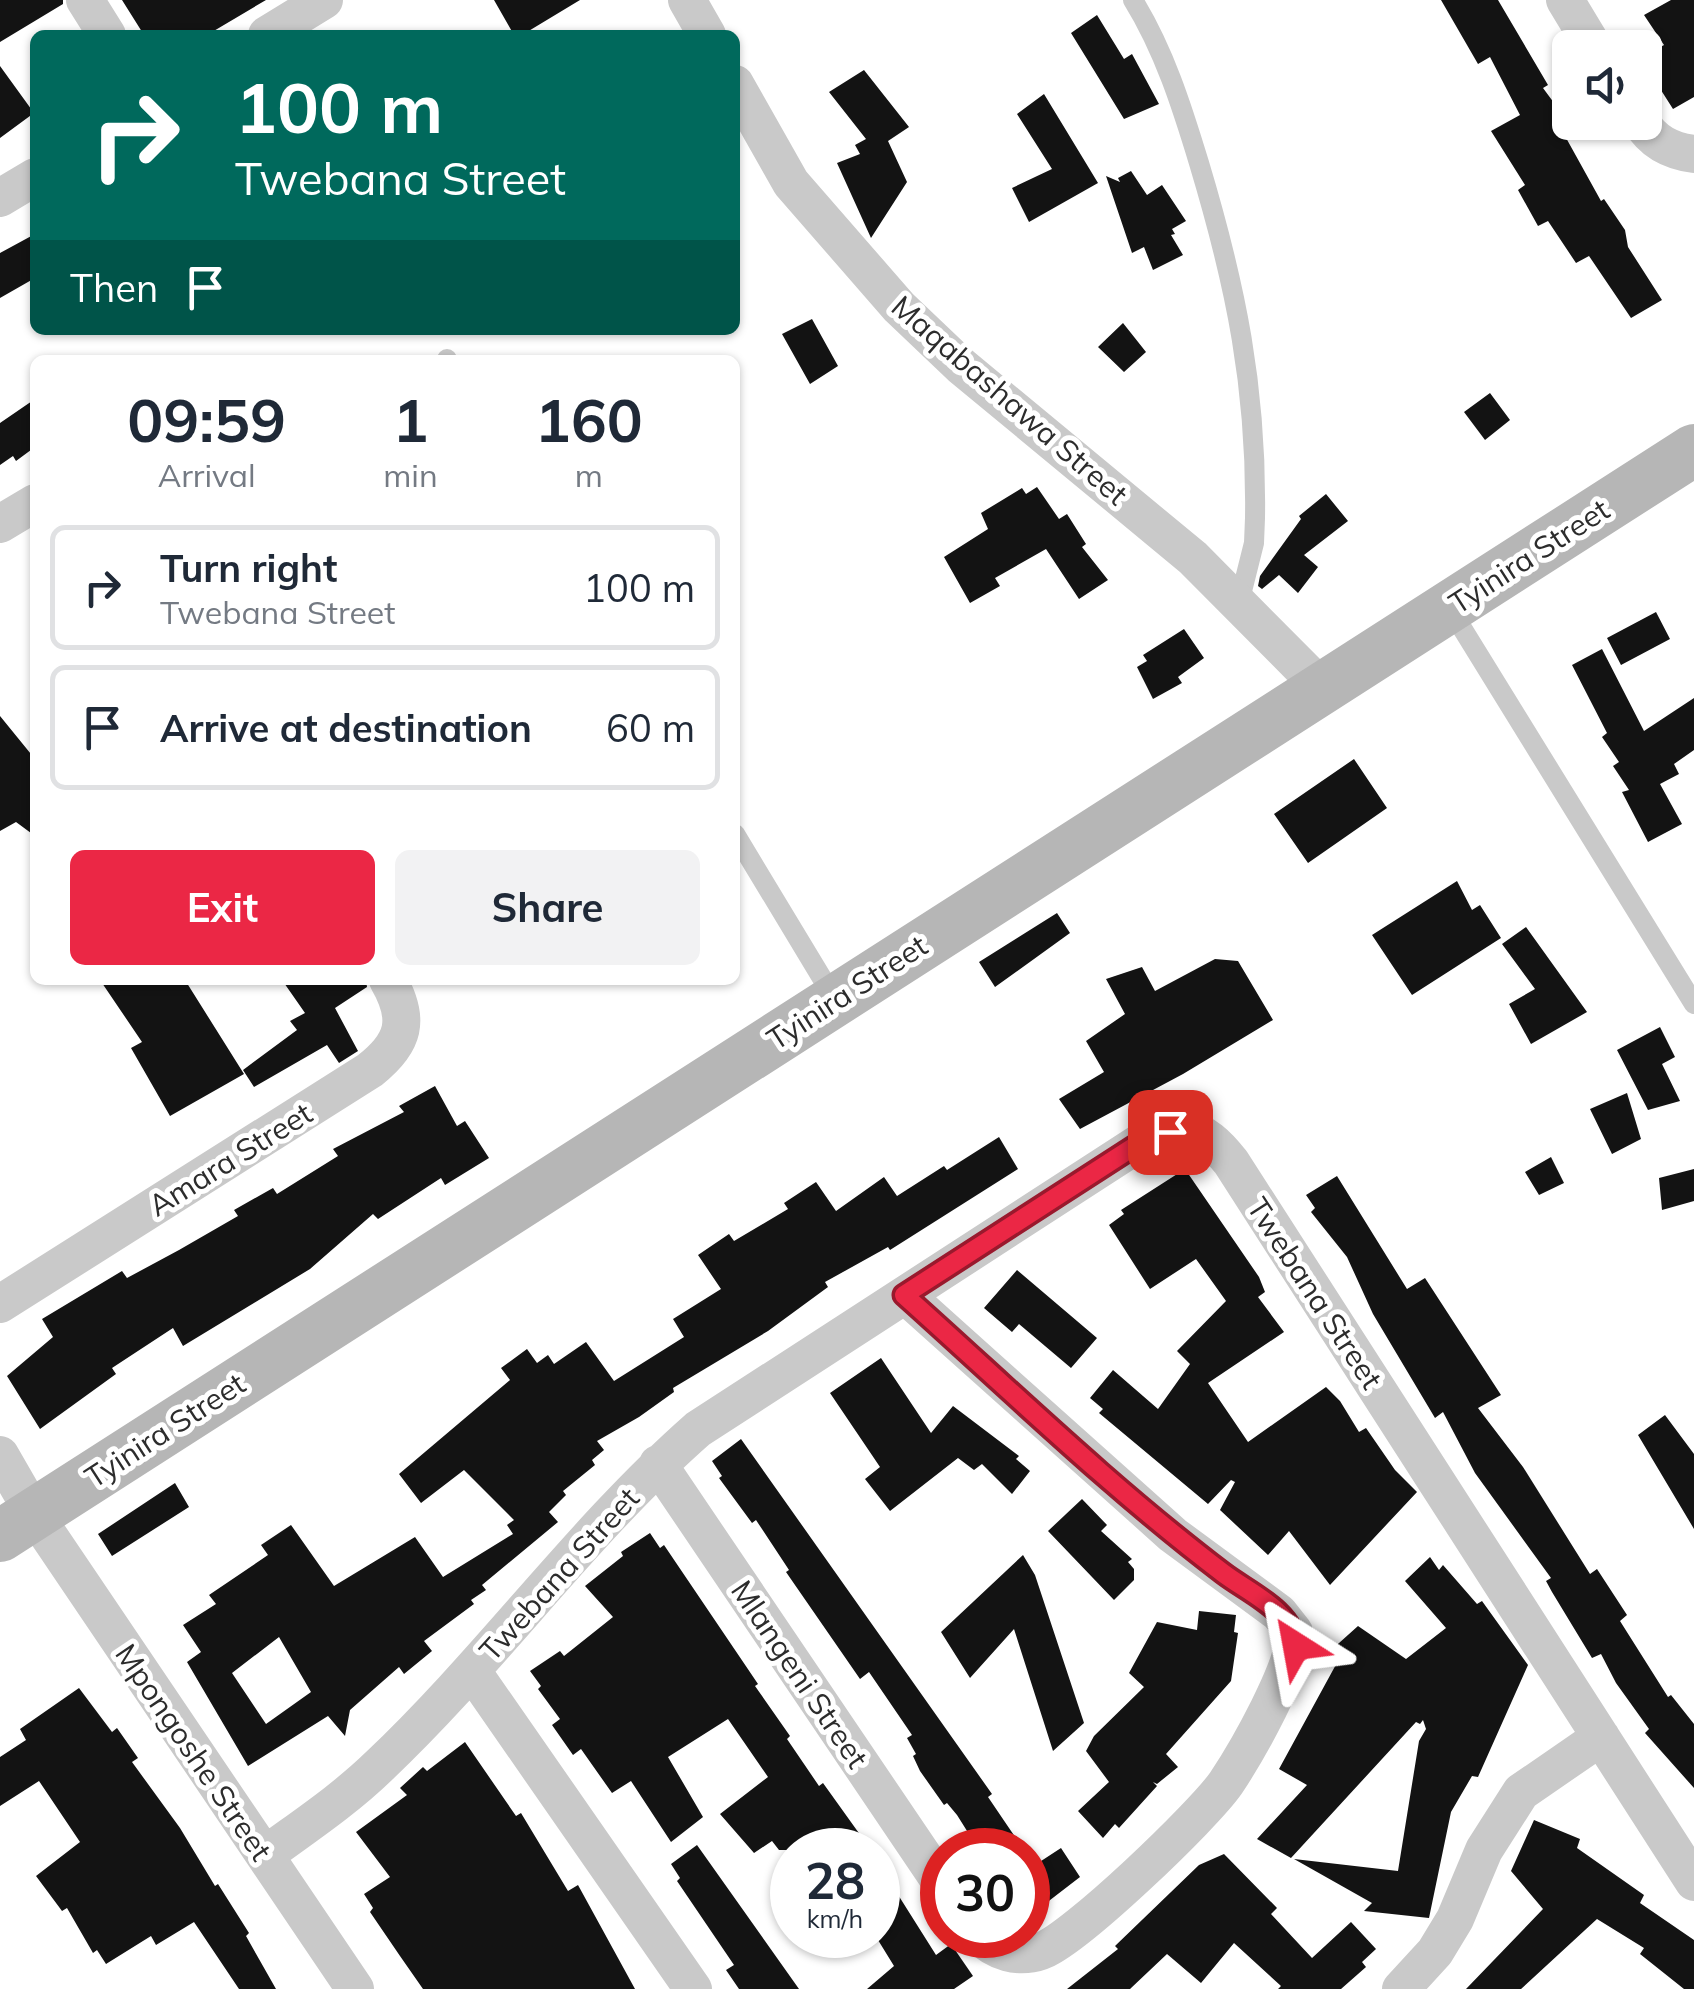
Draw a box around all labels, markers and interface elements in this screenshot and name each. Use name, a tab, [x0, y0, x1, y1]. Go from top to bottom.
map controls	[1552, 30, 1662, 140]
button: sound	[1552, 30, 1662, 140]
text: 100 m	[235, 63, 443, 151]
icon: right	[70, 70, 200, 200]
text: Twebana Street	[235, 150, 566, 206]
icon: arrive	[178, 260, 233, 315]
text: Then	[70, 264, 158, 312]
street label: Maqabashawa Street	[884, 287, 1136, 513]
text: 09:59	[127, 382, 286, 457]
text: 1	[392, 382, 428, 457]
text: 160	[535, 382, 643, 457]
text: Arrival	[158, 455, 256, 495]
text: min	[383, 455, 438, 495]
text: m	[575, 455, 603, 495]
street label: Tyinira Street	[1442, 490, 1616, 622]
text: Turn right	[160, 544, 337, 592]
icon: right	[75, 560, 130, 615]
text: 100 m	[583, 564, 695, 612]
text: Twebana Street	[160, 592, 395, 632]
icon: arrive	[75, 700, 130, 755]
text: Arrive at destination	[160, 704, 532, 752]
text: 60 m	[606, 704, 695, 752]
button: Exit	[70, 850, 375, 965]
button: Share	[395, 850, 700, 965]
street label: Tyinira Street	[760, 926, 934, 1058]
pin	[1128, 1090, 1213, 1175]
street label: Amara Street	[141, 1094, 319, 1224]
icon: arrive	[1143, 1105, 1198, 1160]
street label: Twebana Street	[1239, 1190, 1391, 1396]
street label: Tyinira Street	[78, 1364, 252, 1496]
street label: Twebana Street	[471, 1479, 647, 1669]
street label: Mlangeni Street	[723, 1573, 877, 1775]
position arrow	[1244, 1594, 1348, 1698]
street label: Mpongoshe Street	[107, 1636, 281, 1868]
speed limit sign: 30	[920, 1828, 1050, 1958]
text: 28	[805, 1849, 865, 1912]
text: km/h	[807, 1903, 863, 1934]

